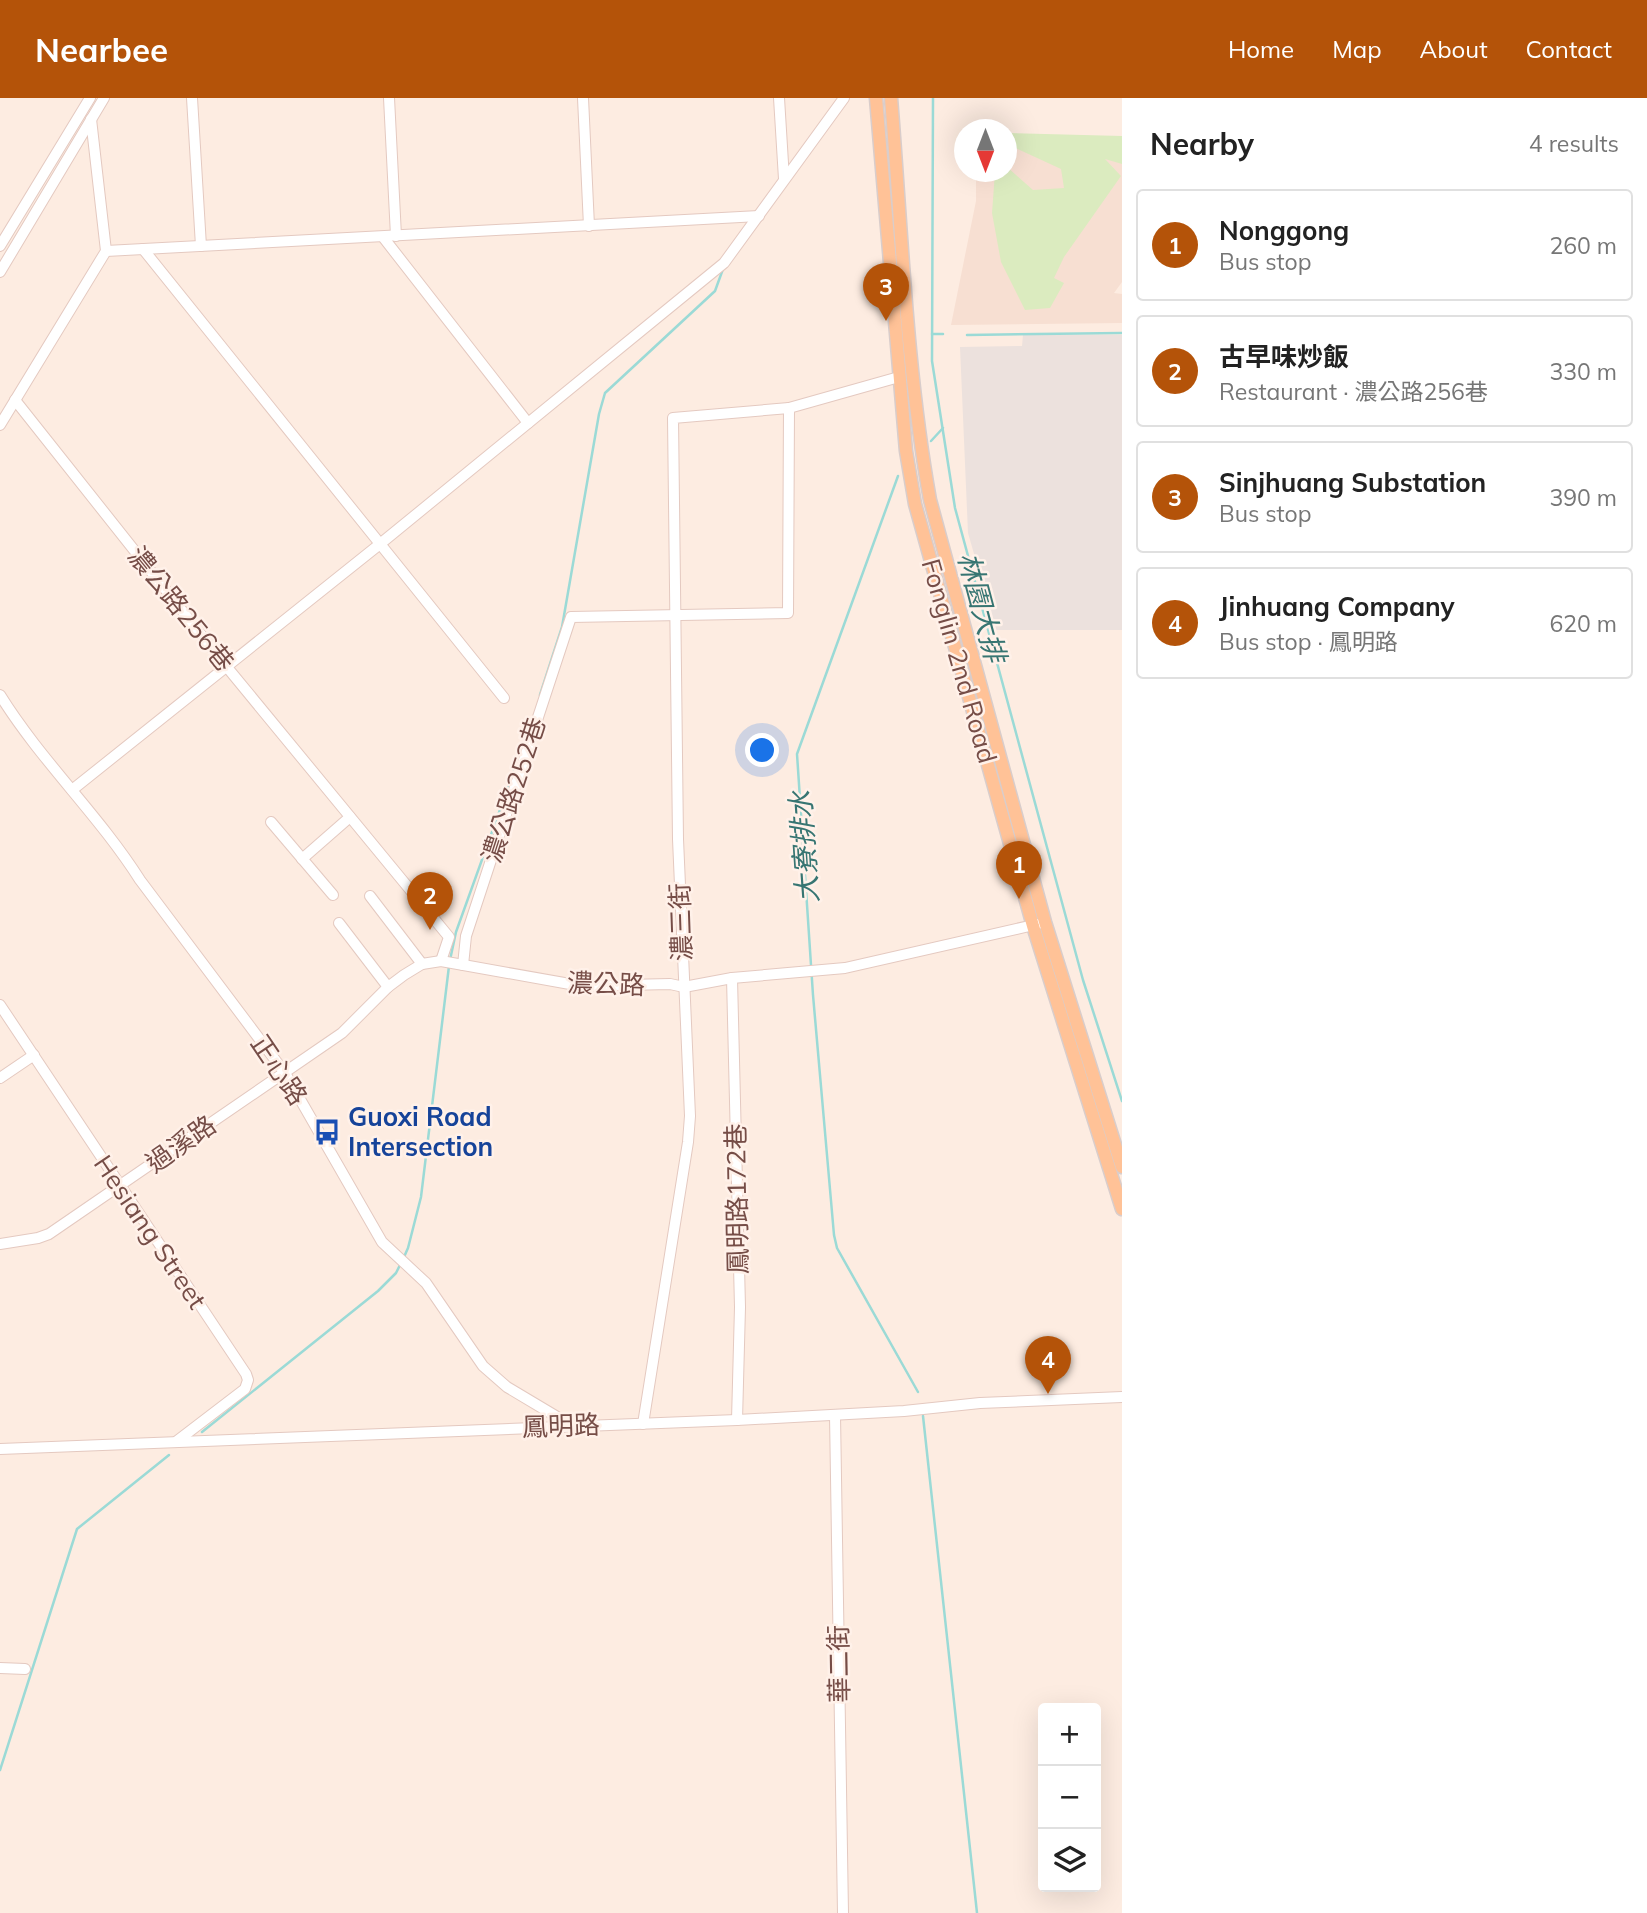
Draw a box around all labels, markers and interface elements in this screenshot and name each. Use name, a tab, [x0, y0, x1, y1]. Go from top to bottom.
text: Nearbee	[35, 29, 168, 70]
text: Home	[1228, 34, 1294, 64]
text: Map	[1332, 34, 1382, 64]
text: About	[1420, 34, 1488, 64]
text: Contact	[1526, 34, 1612, 64]
north arrow	[954, 119, 1017, 182]
text: Nearby	[1150, 125, 1254, 163]
text: 4 results	[1529, 129, 1619, 158]
text: Nonggong	[1219, 214, 1349, 247]
text: 1	[1168, 231, 1182, 260]
text: 260 m	[1549, 231, 1617, 260]
text: Bus stop	[1219, 247, 1311, 276]
pin: 3	[863, 263, 909, 321]
text: 古早味炒飯	[1219, 340, 1349, 373]
text: 2	[1168, 357, 1182, 386]
text: 330 m	[1549, 357, 1617, 386]
text: Restaurant · 濃公路256巷	[1219, 377, 1488, 406]
text: Sinjhuang Substation	[1219, 466, 1486, 499]
text: 3	[1168, 483, 1182, 512]
text: 390 m	[1549, 483, 1617, 512]
text: Bus stop	[1219, 499, 1311, 528]
street label: 濃公路256巷	[121, 540, 242, 678]
water label: 林園大排	[951, 548, 1015, 669]
street label: Fonglin 2nd Road	[915, 555, 1004, 767]
text: Jinhuang Company	[1219, 590, 1455, 623]
text: 4	[1168, 609, 1182, 638]
text: 620 m	[1549, 609, 1617, 638]
text: Bus stop · 鳳明路	[1219, 627, 1398, 656]
street label: 濃公路252巷	[475, 713, 553, 867]
your location	[745, 733, 779, 767]
water label: 大寮排水	[782, 788, 825, 904]
pin: 1	[996, 841, 1042, 899]
pin: 2	[407, 872, 453, 930]
street label: 濃三街	[663, 882, 698, 962]
street label: 濃公路	[566, 966, 646, 1001]
street label: 正心路	[244, 1028, 315, 1111]
place label: Guoxi Road Intersection	[348, 1100, 493, 1163]
street label: 過溪路	[139, 1108, 222, 1179]
bus stop icon: Guoxi Road Intersection	[312, 1117, 342, 1147]
street label: 鳳明路172巷	[719, 1123, 754, 1275]
street label: Hesiang Street	[87, 1149, 214, 1315]
pin: 4	[1025, 1336, 1071, 1394]
street label: 鳳明路	[521, 1408, 601, 1443]
street label: 華二街	[821, 1625, 856, 1703]
map controls	[1038, 1703, 1101, 1892]
button: +	[1038, 1703, 1101, 1766]
button: −	[1038, 1766, 1101, 1829]
button: layers	[1038, 1829, 1101, 1892]

